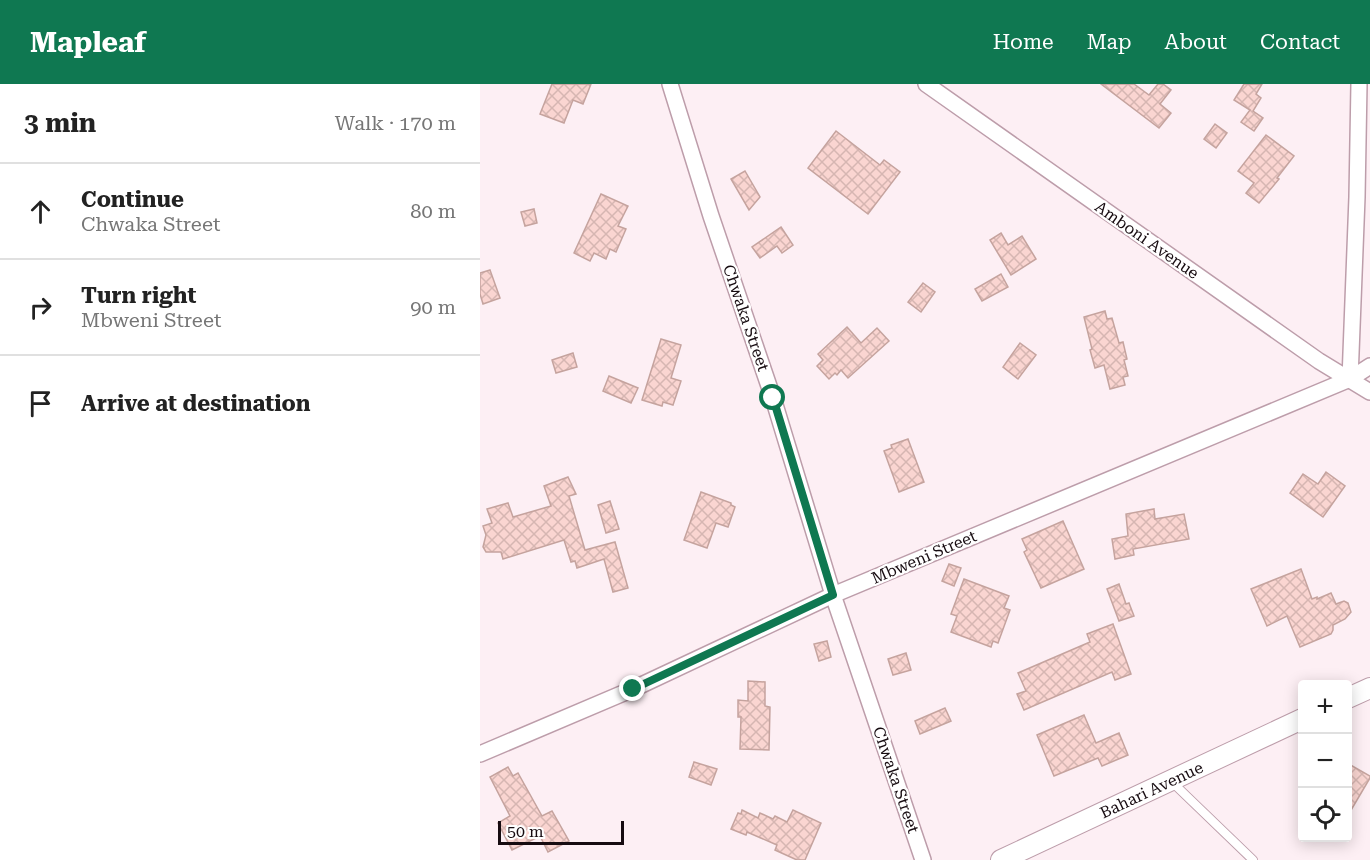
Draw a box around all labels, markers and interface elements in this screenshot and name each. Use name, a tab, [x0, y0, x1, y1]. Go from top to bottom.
text: Mapleaf	[30, 26, 146, 59]
text: Home	[993, 30, 1054, 54]
text: Map	[1087, 30, 1132, 54]
text: About	[1165, 30, 1227, 54]
text: Contact	[1260, 30, 1340, 54]
text: 3 min	[24, 108, 96, 138]
text: Walk · 170 m	[335, 111, 456, 135]
text: Continue	[81, 187, 184, 212]
icon: ahead	[24, 195, 57, 228]
street label: Amboni Avenue	[1091, 197, 1203, 283]
text: 80 m	[410, 199, 456, 223]
text: Chwaka Street	[81, 212, 220, 236]
street label: Chwaka Street	[719, 262, 773, 374]
text: Turn right	[81, 283, 196, 308]
icon: right	[24, 291, 57, 324]
text: 90 m	[410, 295, 456, 319]
text: Mbweni Street	[81, 308, 221, 332]
route start	[759, 384, 785, 410]
icon: arrive	[24, 387, 57, 420]
text: Arrive at destination	[81, 391, 310, 416]
street label: Mbweni Street	[869, 526, 979, 588]
route end	[619, 675, 645, 701]
map controls	[1298, 680, 1352, 842]
button: +	[1298, 680, 1352, 734]
street label: Chwaka Street	[869, 724, 923, 836]
button: −	[1298, 734, 1352, 788]
street label: Bahari Avenue	[1097, 757, 1206, 822]
button: locate	[1298, 788, 1352, 842]
scale bar	[498, 818, 624, 846]
text: 50 m	[507, 822, 544, 841]

